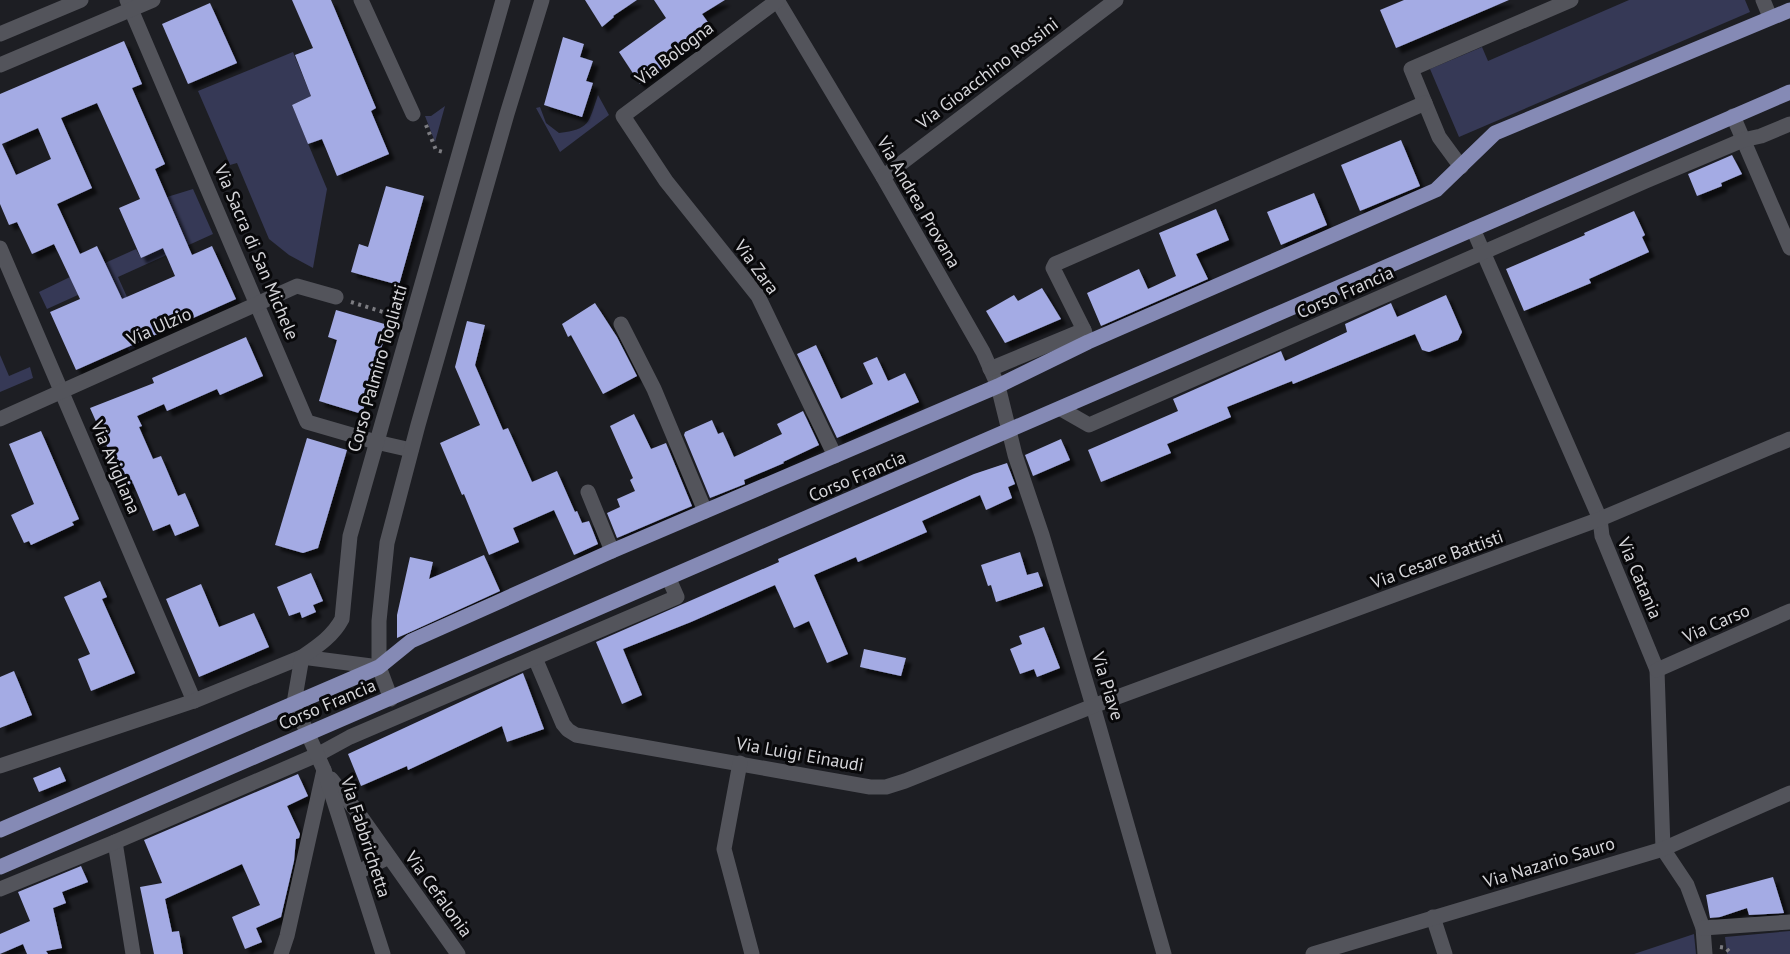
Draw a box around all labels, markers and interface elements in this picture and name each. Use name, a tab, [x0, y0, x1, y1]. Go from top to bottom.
street label: Via Gioacchino Rossini	[911, 12, 1063, 135]
street label: Via Bologna	[629, 16, 718, 91]
street label: Via Andrea Provana	[871, 131, 966, 272]
street label: Via Sacra di San Michele	[209, 160, 304, 343]
street label: Via Zara	[729, 234, 784, 299]
street label: Corso Francia	[1293, 260, 1397, 324]
street label: Corso Palmiro Togliatti	[342, 281, 412, 455]
street label: Via Ulzio	[122, 302, 195, 351]
street label: Via Avigliana	[86, 416, 146, 517]
street label: Corso Francia	[805, 445, 909, 507]
street label: Via Cesare Battisti	[1367, 524, 1506, 594]
street label: Via Catania	[1612, 533, 1667, 622]
street label: Via Carso	[1678, 598, 1753, 648]
street label: Via Piave	[1086, 648, 1129, 723]
street label: Corso Francia	[275, 673, 379, 735]
street label: Via Luigi Einaudi	[733, 731, 866, 777]
street label: Via Fabbrichetta	[335, 773, 396, 900]
street label: Via Nazario Sauro	[1480, 831, 1617, 893]
street label: Via Cefalonia	[399, 846, 478, 942]

